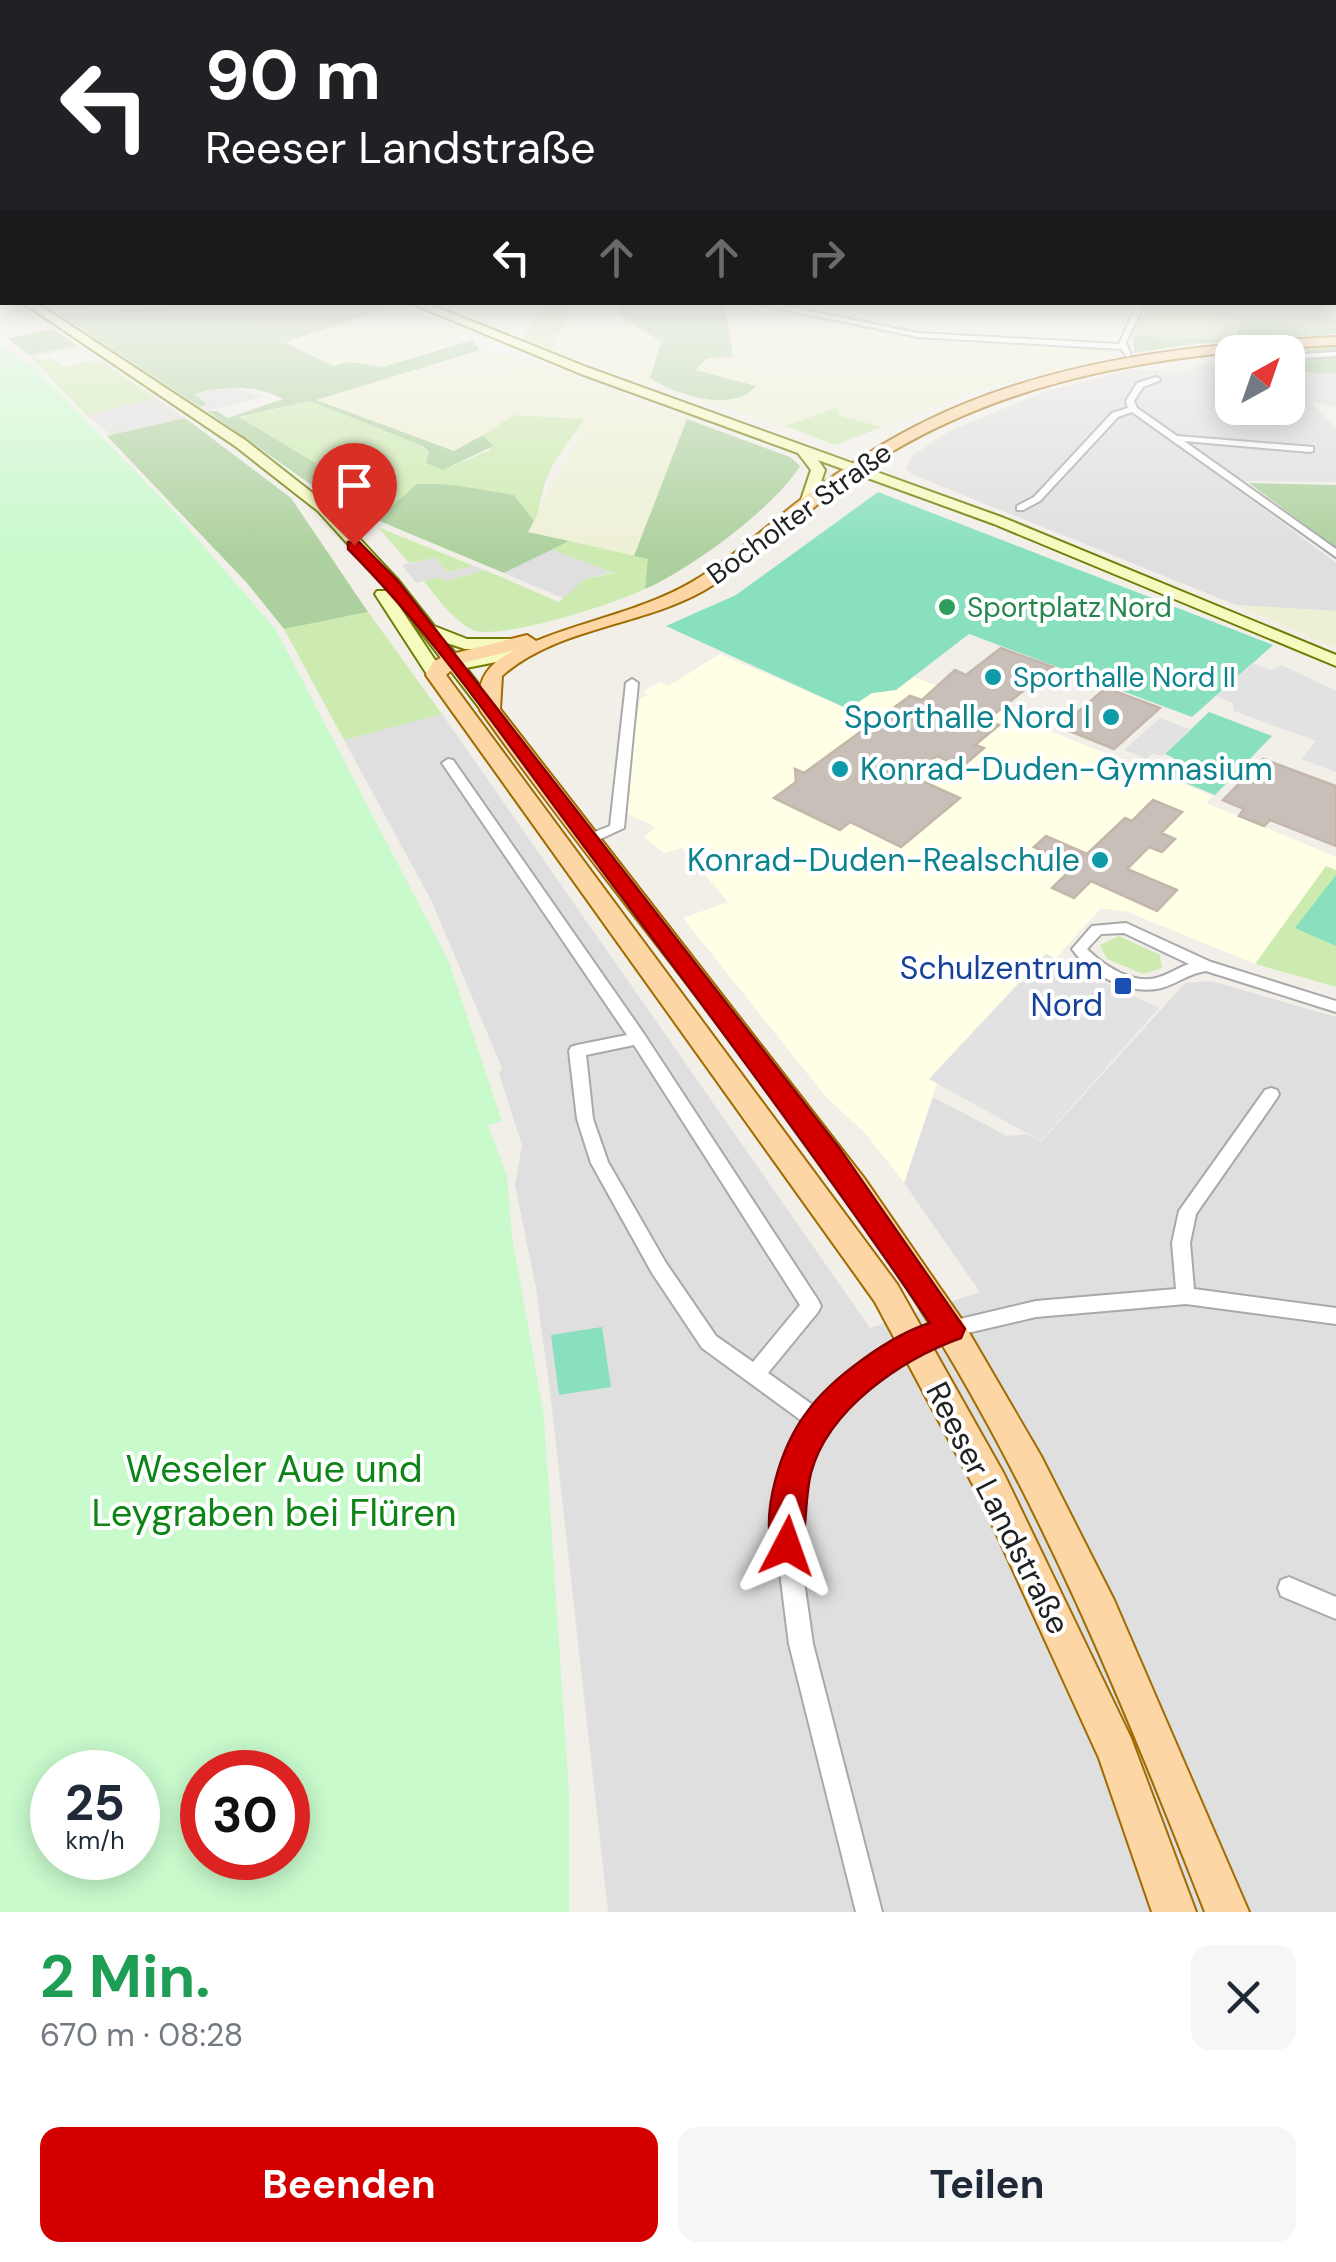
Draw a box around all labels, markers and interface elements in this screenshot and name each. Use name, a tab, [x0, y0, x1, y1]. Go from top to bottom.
text: 90 m	[205, 30, 381, 121]
icon: left	[40, 40, 170, 170]
text: Reeser Landstraße	[205, 118, 596, 177]
icon: left	[484, 230, 539, 285]
icon: ahead	[589, 230, 644, 285]
icon: ahead	[694, 230, 749, 285]
icon: right	[799, 230, 854, 285]
north arrow	[1215, 335, 1305, 425]
map controls	[1215, 335, 1305, 425]
street label: Bocholter Straße	[700, 434, 899, 593]
pin	[312, 443, 397, 546]
icon: arrive	[327, 458, 382, 513]
place label: Sportplatz Nord	[967, 589, 1172, 626]
marker: Sportplatz Nord	[936, 596, 958, 618]
place label: Sporthalle Nord II	[1013, 659, 1236, 696]
marker: Sporthalle Nord II	[982, 666, 1004, 688]
place label: Sporthalle Nord I	[844, 696, 1091, 738]
marker: Sporthalle Nord I	[1100, 706, 1122, 728]
place label: Konrad-Duden-Gymnasium	[860, 748, 1273, 790]
marker: Konrad-Duden-Gymnasium	[829, 758, 851, 780]
place label: Konrad-Duden-Realschule	[687, 839, 1080, 881]
marker: Konrad-Duden-Realschule	[1089, 849, 1111, 871]
place label: Schulzentrum Nord	[900, 947, 1103, 1026]
marker: Schulzentrum Nord	[1112, 975, 1134, 997]
street label: Reeser Landstraße	[916, 1375, 1080, 1641]
park label: Weseler Aue und Leygraben bei Flüren	[91, 1444, 457, 1538]
position arrow	[735, 1494, 839, 1598]
speed limit sign: 30	[180, 1750, 310, 1880]
text: 25	[65, 1770, 125, 1836]
text: km/h	[65, 1824, 125, 1857]
text: 2 Min.	[40, 1937, 210, 2016]
button: close	[1191, 1945, 1296, 2050]
text: 670 m · 08:28	[40, 2014, 243, 2056]
button: Beenden	[40, 2127, 658, 2242]
button: Teilen	[678, 2127, 1296, 2242]

